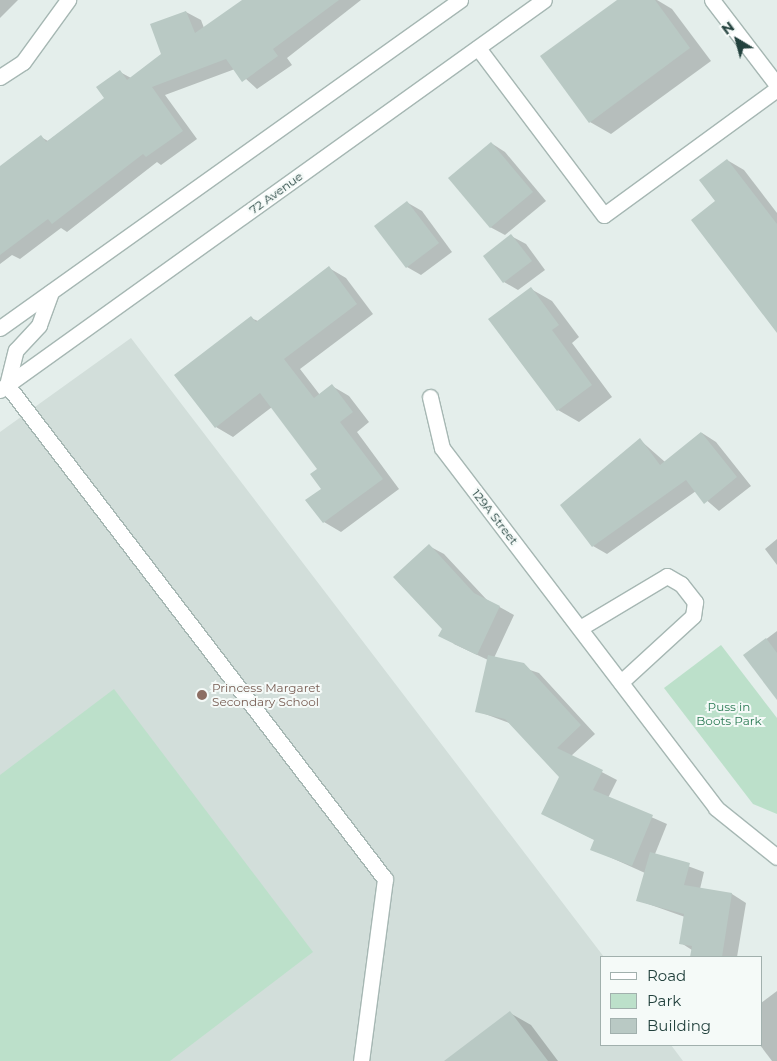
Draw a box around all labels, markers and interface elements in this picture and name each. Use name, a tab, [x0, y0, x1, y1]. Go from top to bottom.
north arrow	[712, 15, 762, 65]
text: N	[718, 17, 738, 39]
street label: 72 Avenue	[247, 169, 305, 217]
street label: 129A Street	[469, 486, 521, 548]
place label: Princess Margaret Secondary School	[212, 681, 320, 709]
marker: Princess Margaret Secondary School	[196, 689, 208, 701]
park label: Puss in Boots Park	[696, 700, 762, 728]
legend	[600, 956, 762, 1046]
text: Road	[647, 966, 686, 985]
text: Park	[647, 991, 681, 1010]
text: Building	[647, 1016, 711, 1035]

